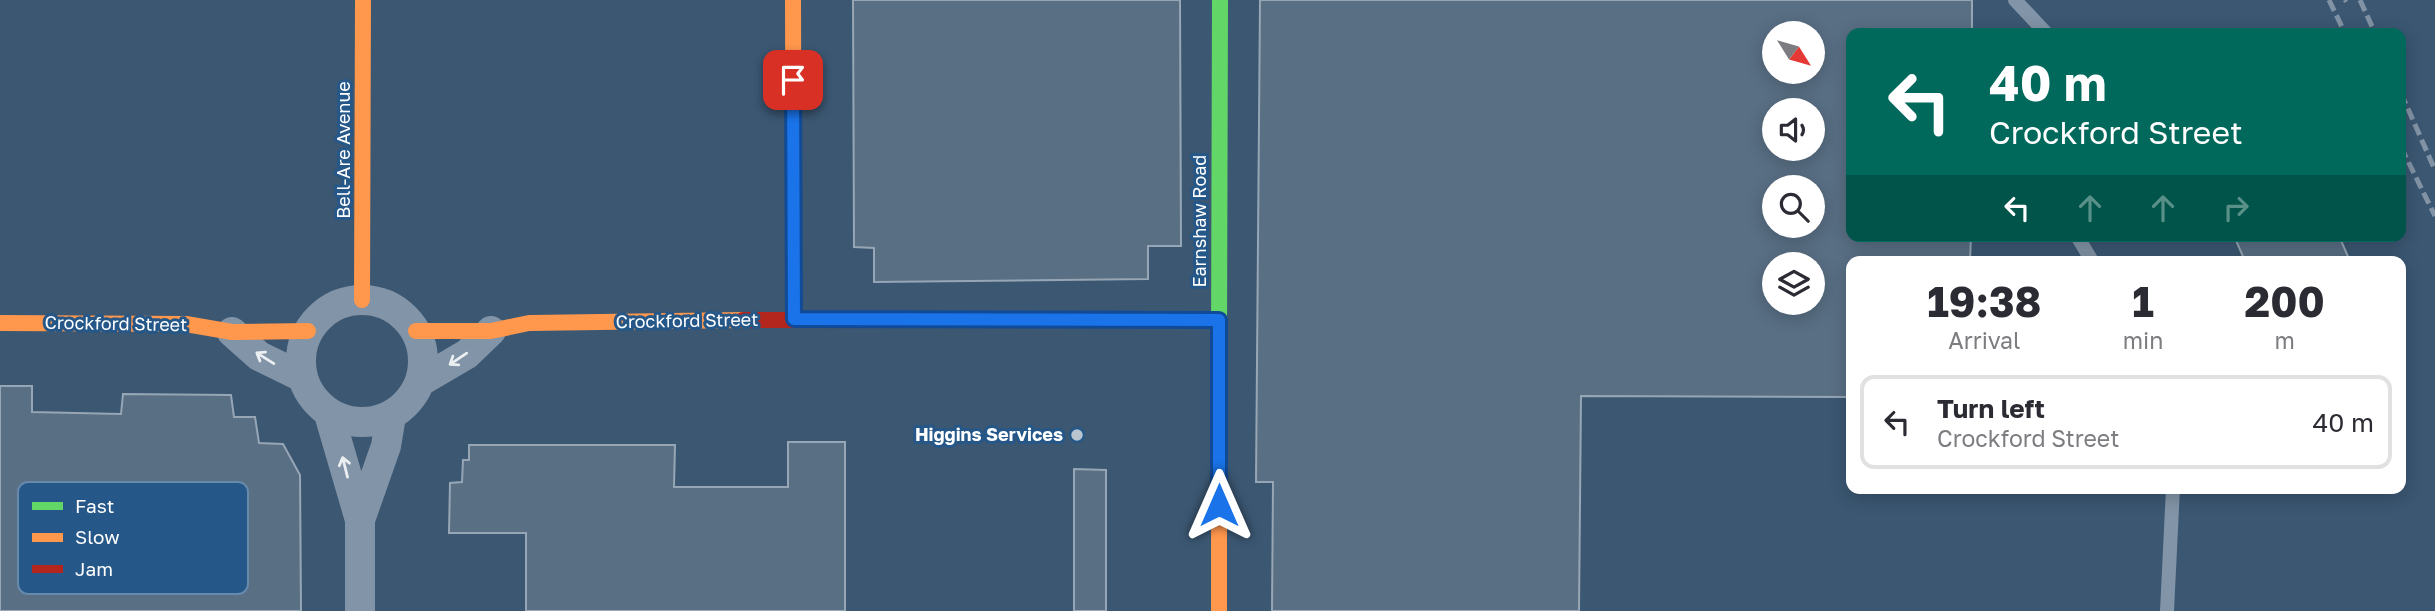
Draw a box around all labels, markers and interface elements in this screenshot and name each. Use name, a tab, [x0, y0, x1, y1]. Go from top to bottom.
north arrow	[1762, 21, 1825, 84]
map controls	[1762, 21, 1825, 315]
pin	[763, 50, 823, 110]
text: 40 m	[1989, 53, 2107, 112]
icon: left	[1874, 56, 1965, 147]
icon: arrive	[774, 61, 812, 99]
street label: Bell-Are Avenue	[332, 81, 354, 219]
button: sound	[1762, 98, 1825, 161]
text: Crockford Street	[1989, 113, 2243, 151]
street label: Earnshaw Road	[1188, 155, 1210, 287]
button: search	[1762, 175, 1825, 238]
icon: left	[1998, 189, 2036, 227]
icon: ahead	[2071, 189, 2109, 227]
icon: ahead	[2144, 189, 2182, 227]
icon: right	[2217, 189, 2255, 227]
button: layers	[1762, 252, 1825, 315]
text: 19:38	[1927, 276, 2041, 326]
text: 1	[2132, 276, 2154, 326]
text: 200	[2245, 276, 2325, 326]
street label: Crockford Street	[615, 308, 759, 332]
street label: Crockford Street	[44, 311, 188, 335]
text: Arrival	[1948, 326, 2020, 354]
text: min	[2123, 326, 2163, 354]
text: m	[2274, 326, 2295, 354]
one-way arrow	[255, 351, 275, 365]
one-way arrow	[449, 352, 468, 366]
text: Turn left	[1937, 393, 2045, 424]
icon: left	[1878, 403, 1916, 441]
text: 40 m	[2313, 407, 2374, 438]
place label: Higgins Services	[915, 423, 1063, 445]
text: Crockford Street	[1937, 424, 2119, 452]
marker: Higgins Services	[1069, 427, 1085, 443]
one-way arrow	[338, 456, 351, 479]
position arrow	[1182, 468, 1256, 542]
legend	[18, 482, 248, 594]
text: Fast	[75, 494, 114, 517]
text: Slow	[75, 525, 120, 548]
text: Jam	[75, 557, 113, 580]

